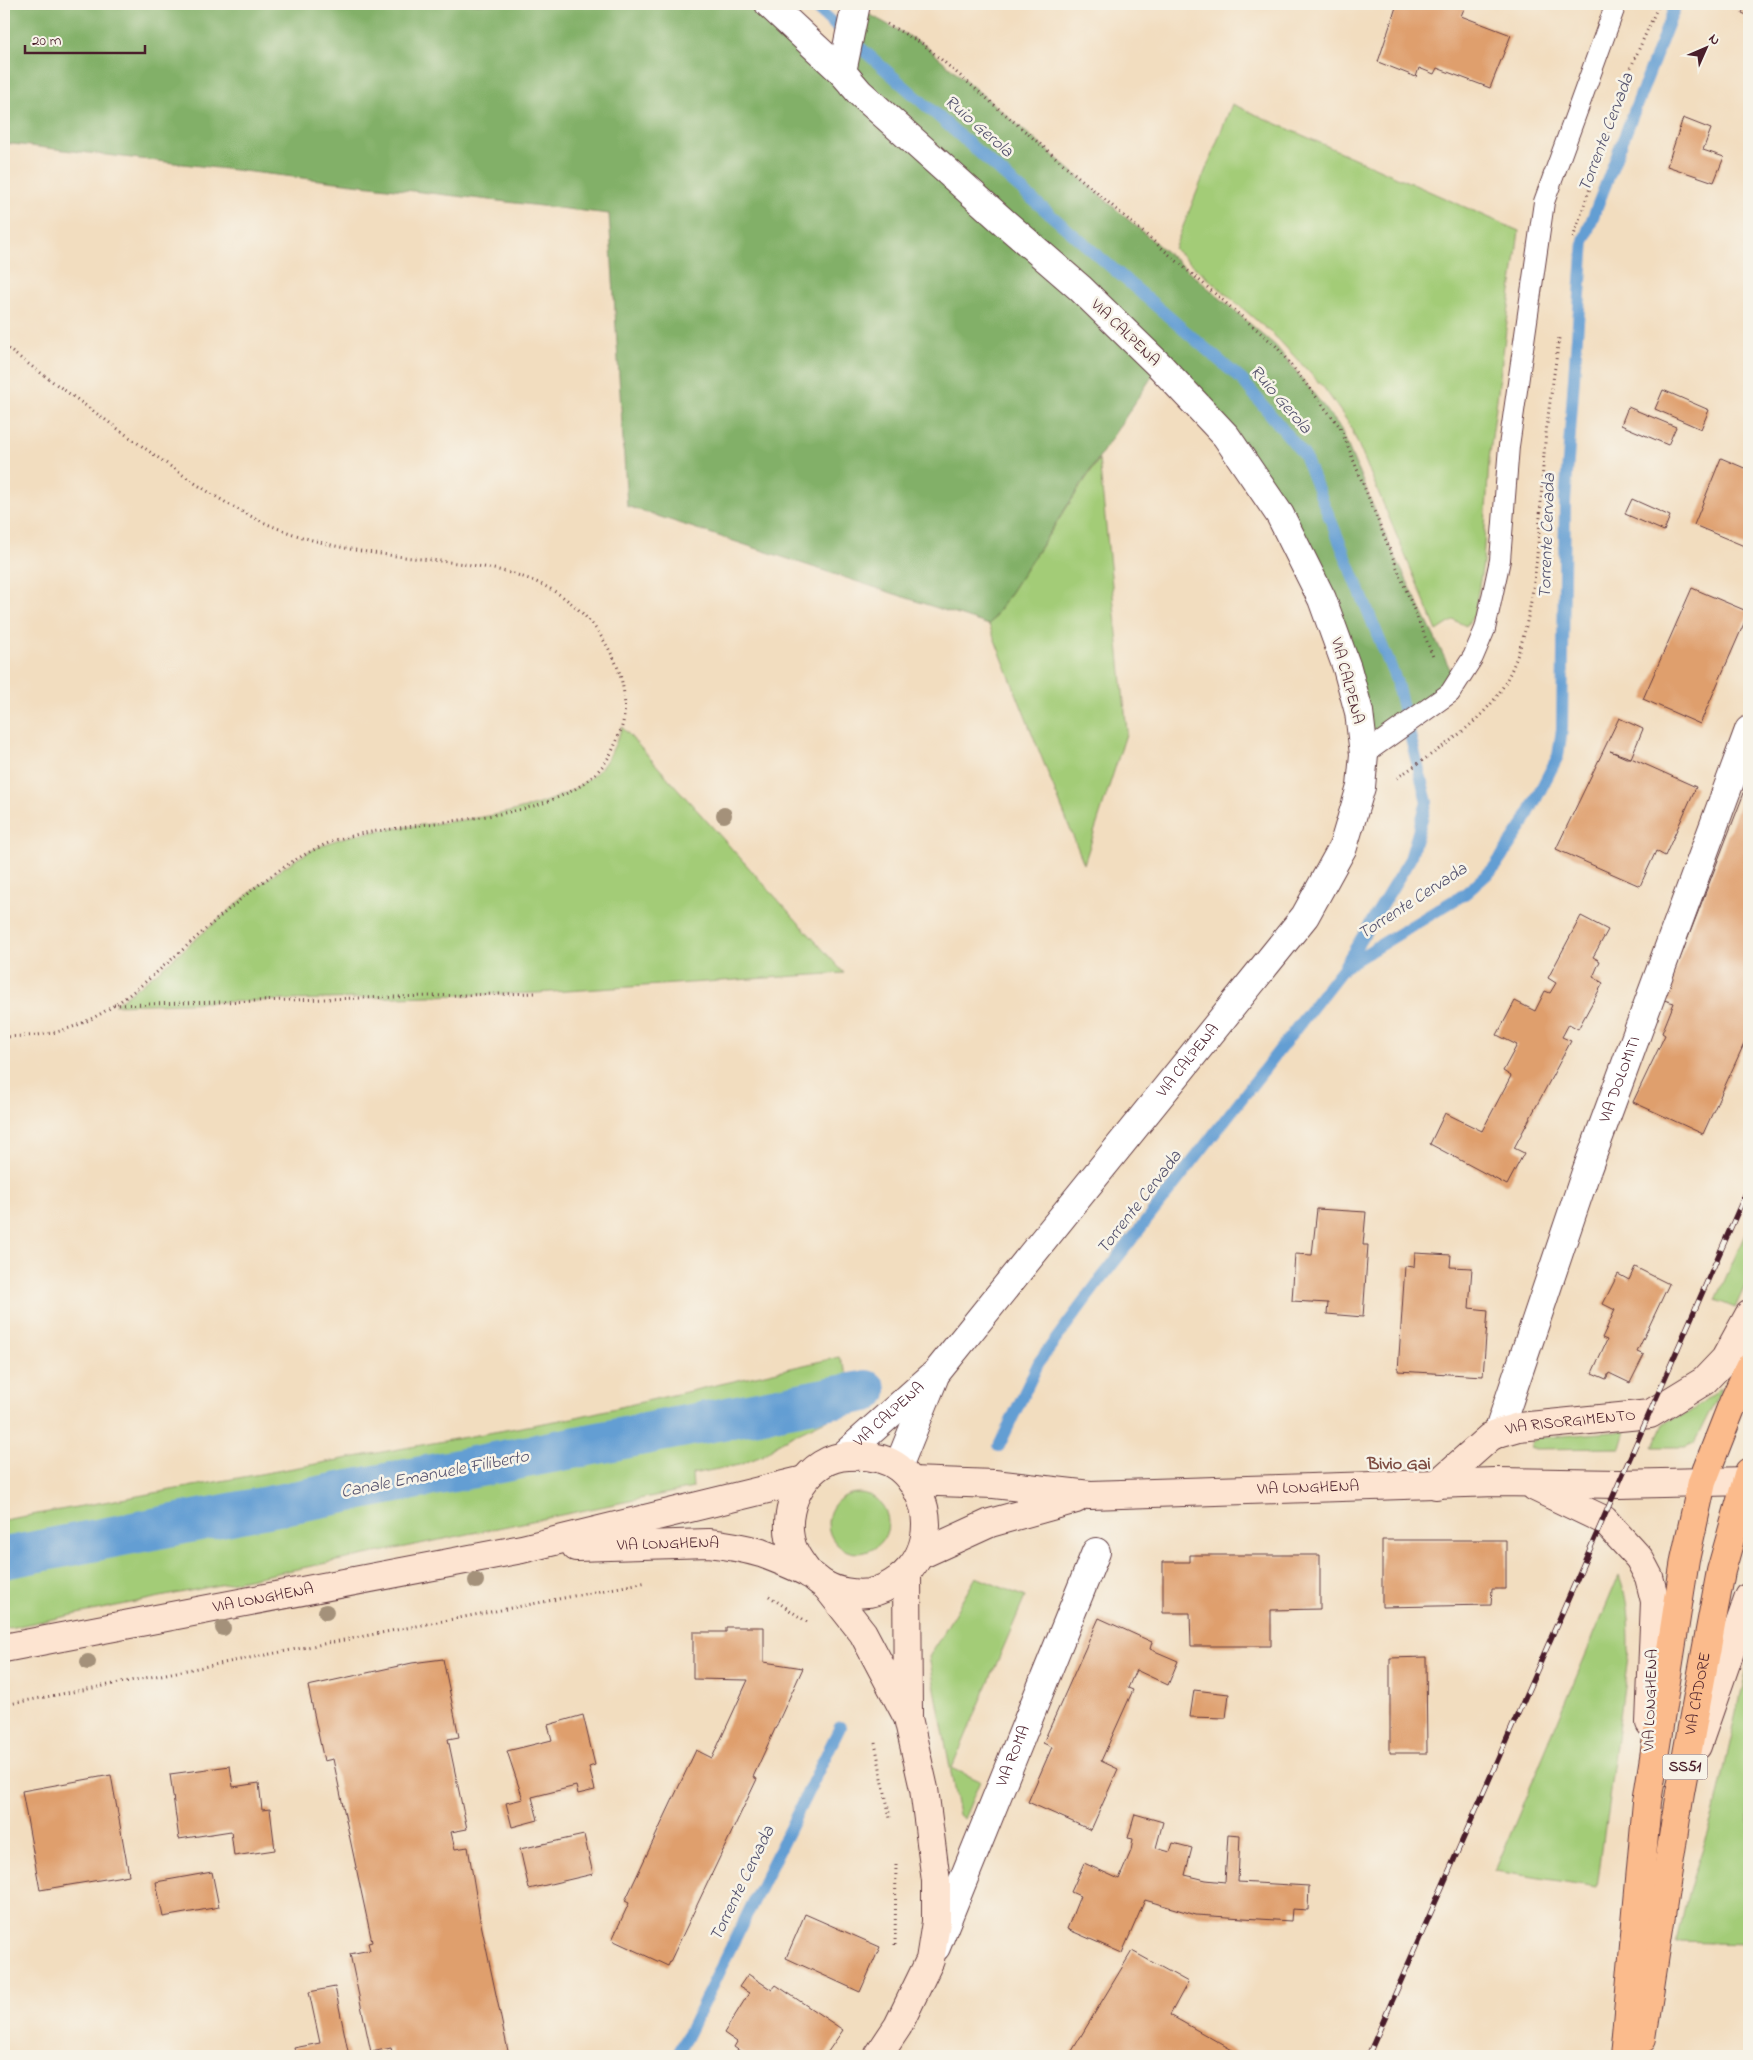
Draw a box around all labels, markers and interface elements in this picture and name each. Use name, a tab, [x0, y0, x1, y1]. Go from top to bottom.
scale bar	[25, 22, 145, 54]
north arrow	[1680, 22, 1730, 72]
text: N	[1703, 29, 1725, 51]
text: 20 m	[32, 30, 62, 52]
water label: Torrente Cervada	[1572, 69, 1642, 196]
water label: Ruio Gerola	[938, 90, 1018, 164]
street label: VIA CALPENA	[1084, 293, 1165, 372]
water label: Ruio Gerola	[1243, 360, 1317, 440]
water label: Torrente Cervada	[1533, 472, 1563, 599]
street label: VIA CALPENA	[1324, 634, 1370, 727]
water label: Torrente Cervada	[1353, 857, 1473, 947]
street label: VIA CALPENA	[1150, 1019, 1225, 1103]
street label: VIA DOLOMITI	[1593, 1033, 1647, 1127]
water label: Torrente Cervada	[1091, 1145, 1189, 1261]
street label: VIA CALPENA	[848, 1376, 930, 1454]
street label: VIA RISORGIMENTO	[1502, 1403, 1637, 1442]
water label: Canale Emanuele Filiberto	[339, 1444, 532, 1506]
district label: Bivio Gai	[1366, 1452, 1431, 1478]
street label: VIA LONGHENA	[1256, 1474, 1360, 1502]
street label: VIA LONGHENA	[616, 1531, 721, 1558]
street label: VIA LONGHENA	[210, 1577, 316, 1620]
street label: VIA LONGHENA	[1637, 1648, 1665, 1752]
street label: VIA CADORE	[1679, 1650, 1718, 1738]
street label: VIA ROMA	[990, 1722, 1037, 1791]
road number: SS51	[1662, 1754, 1708, 1780]
water label: Torrente Cervada	[704, 1822, 782, 1946]

